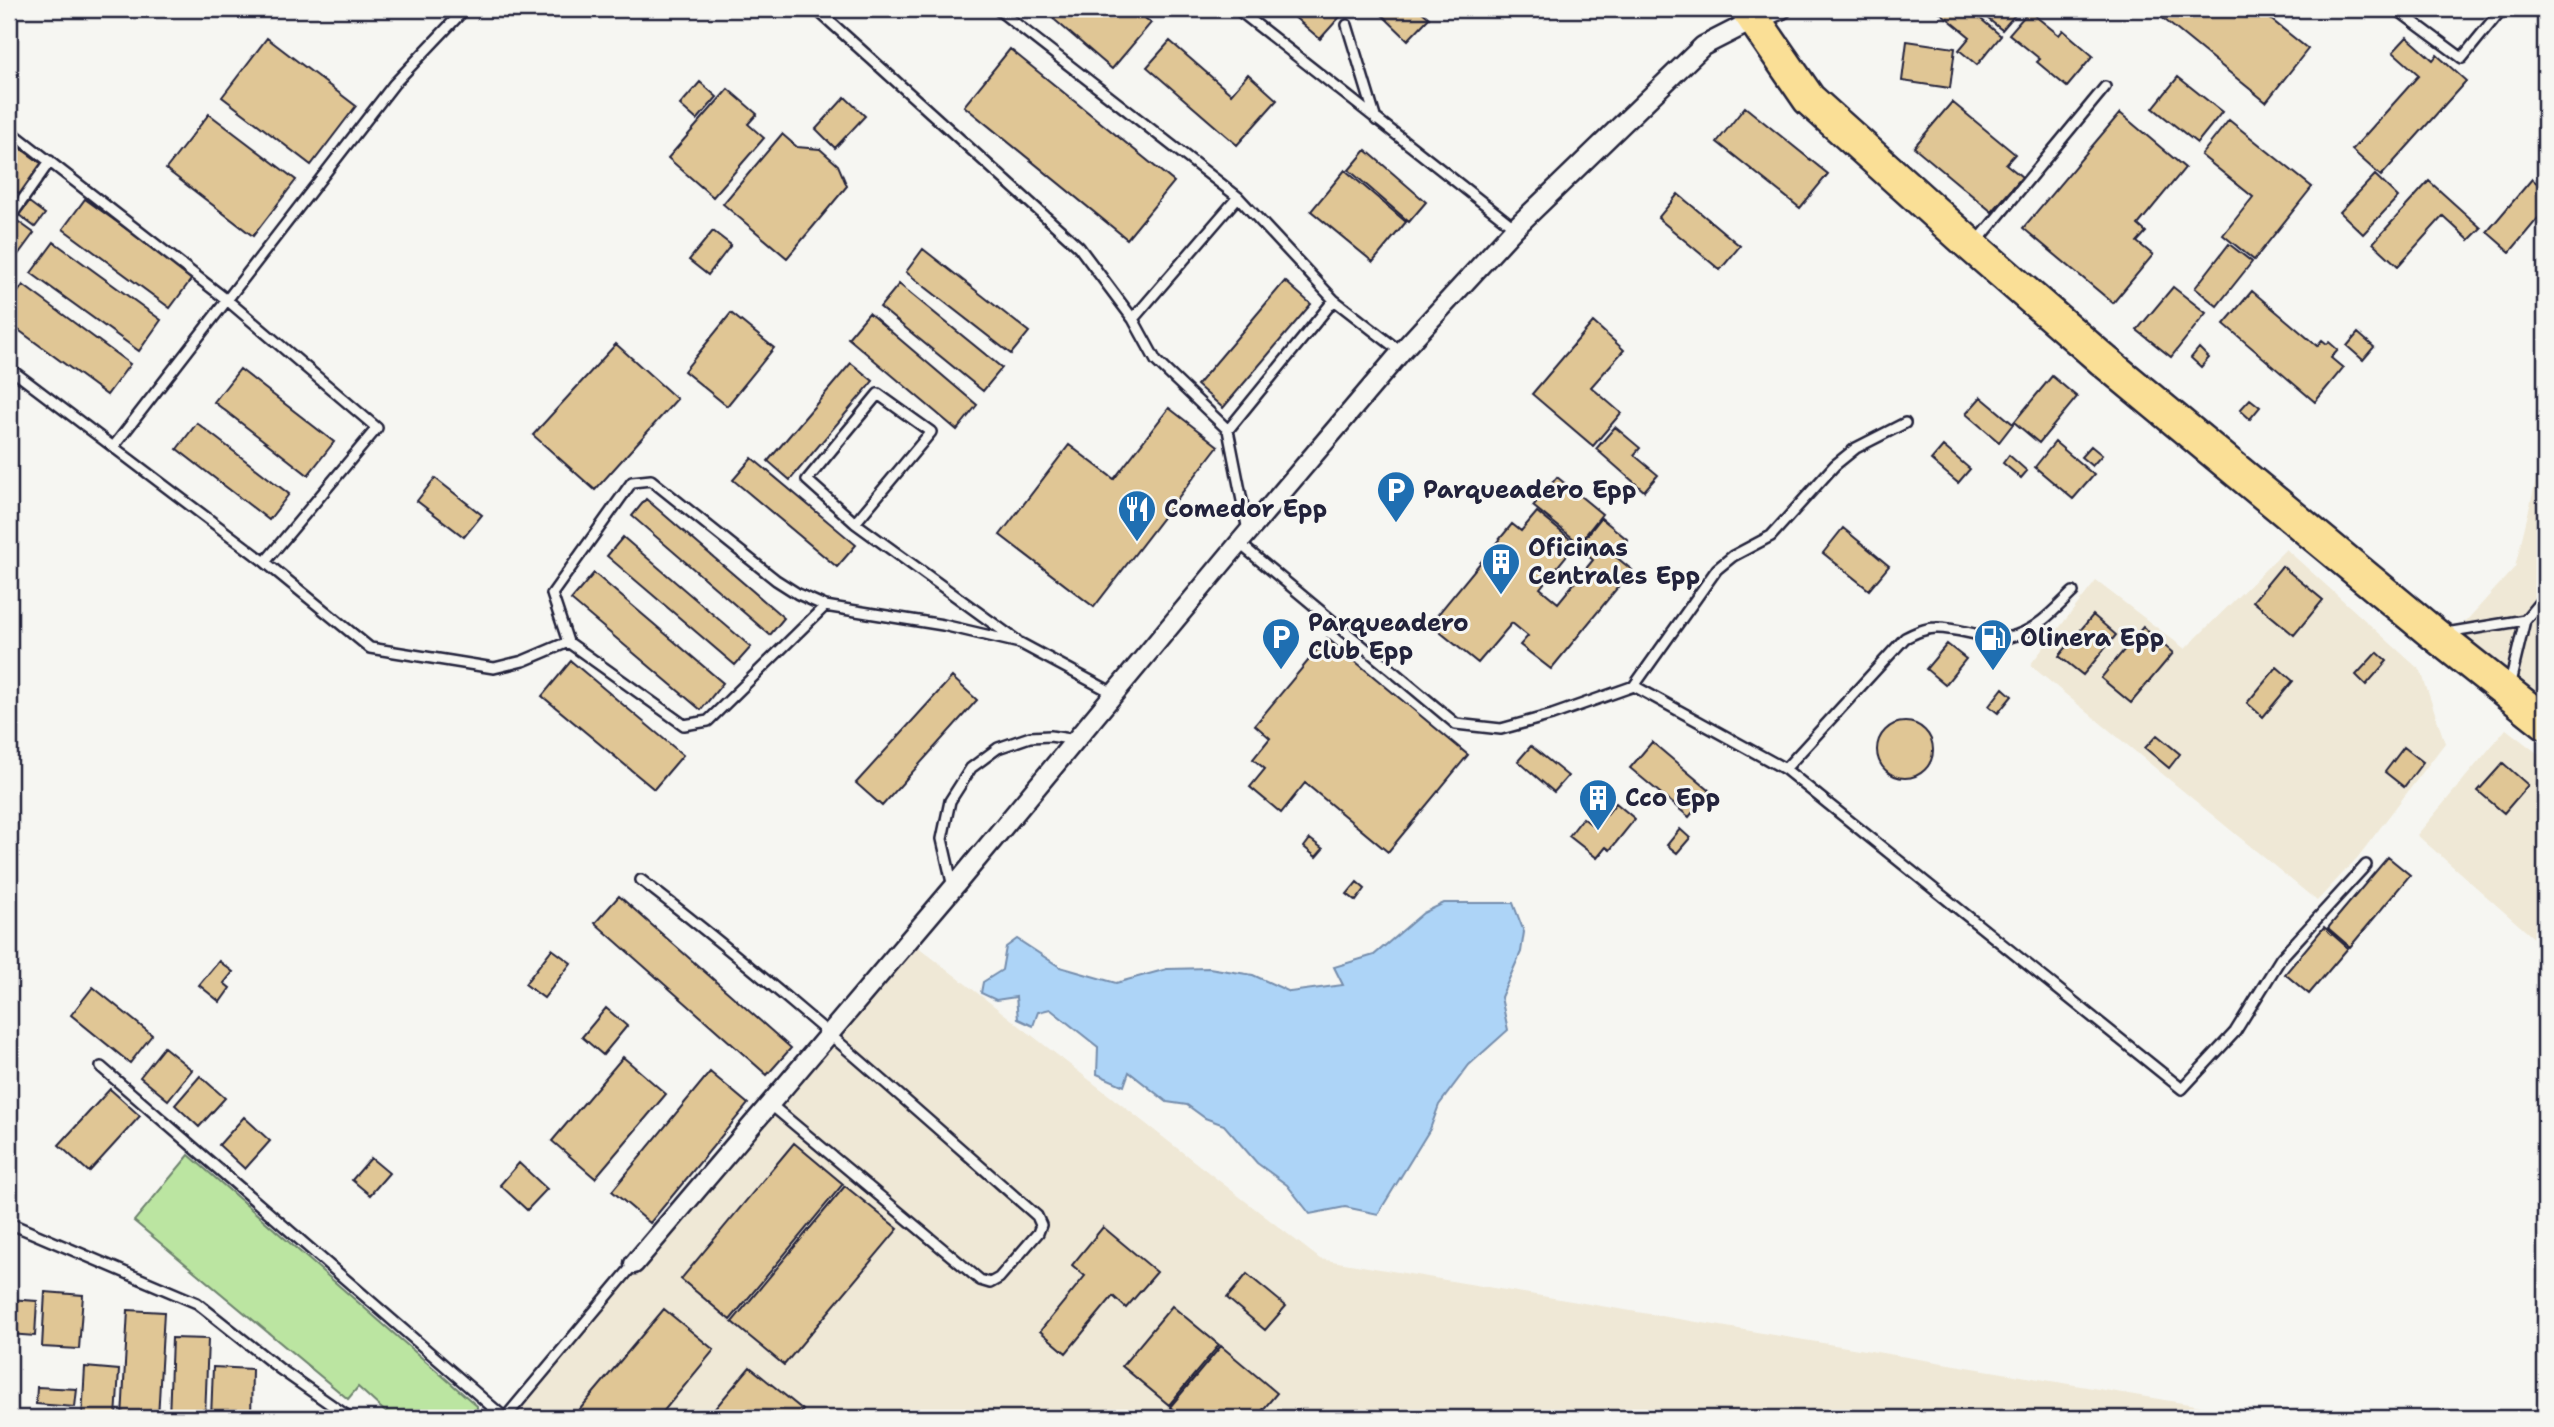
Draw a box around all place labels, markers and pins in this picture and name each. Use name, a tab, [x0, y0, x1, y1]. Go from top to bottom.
parking icon: Parqueadero Epp	[1375, 469, 1417, 524]
place label: Parqueadero Epp	[1423, 474, 1636, 506]
restaurant icon: Comedor Epp	[1116, 488, 1158, 543]
place label: Comedor Epp	[1164, 493, 1327, 525]
place label: Oficinas Centrales Epp	[1528, 532, 1700, 592]
building icon: Oficinas Centrales Epp	[1480, 541, 1522, 596]
place label: Parqueadero Club Epp	[1308, 607, 1469, 667]
parking icon: Parqueadero Club Epp	[1260, 616, 1302, 671]
fuel station icon: Olinera Epp	[1972, 617, 2014, 672]
place label: Olinera Epp	[2020, 622, 2164, 654]
building icon: Cco Epp	[1577, 777, 1619, 832]
place label: Cco Epp	[1625, 782, 1720, 814]

